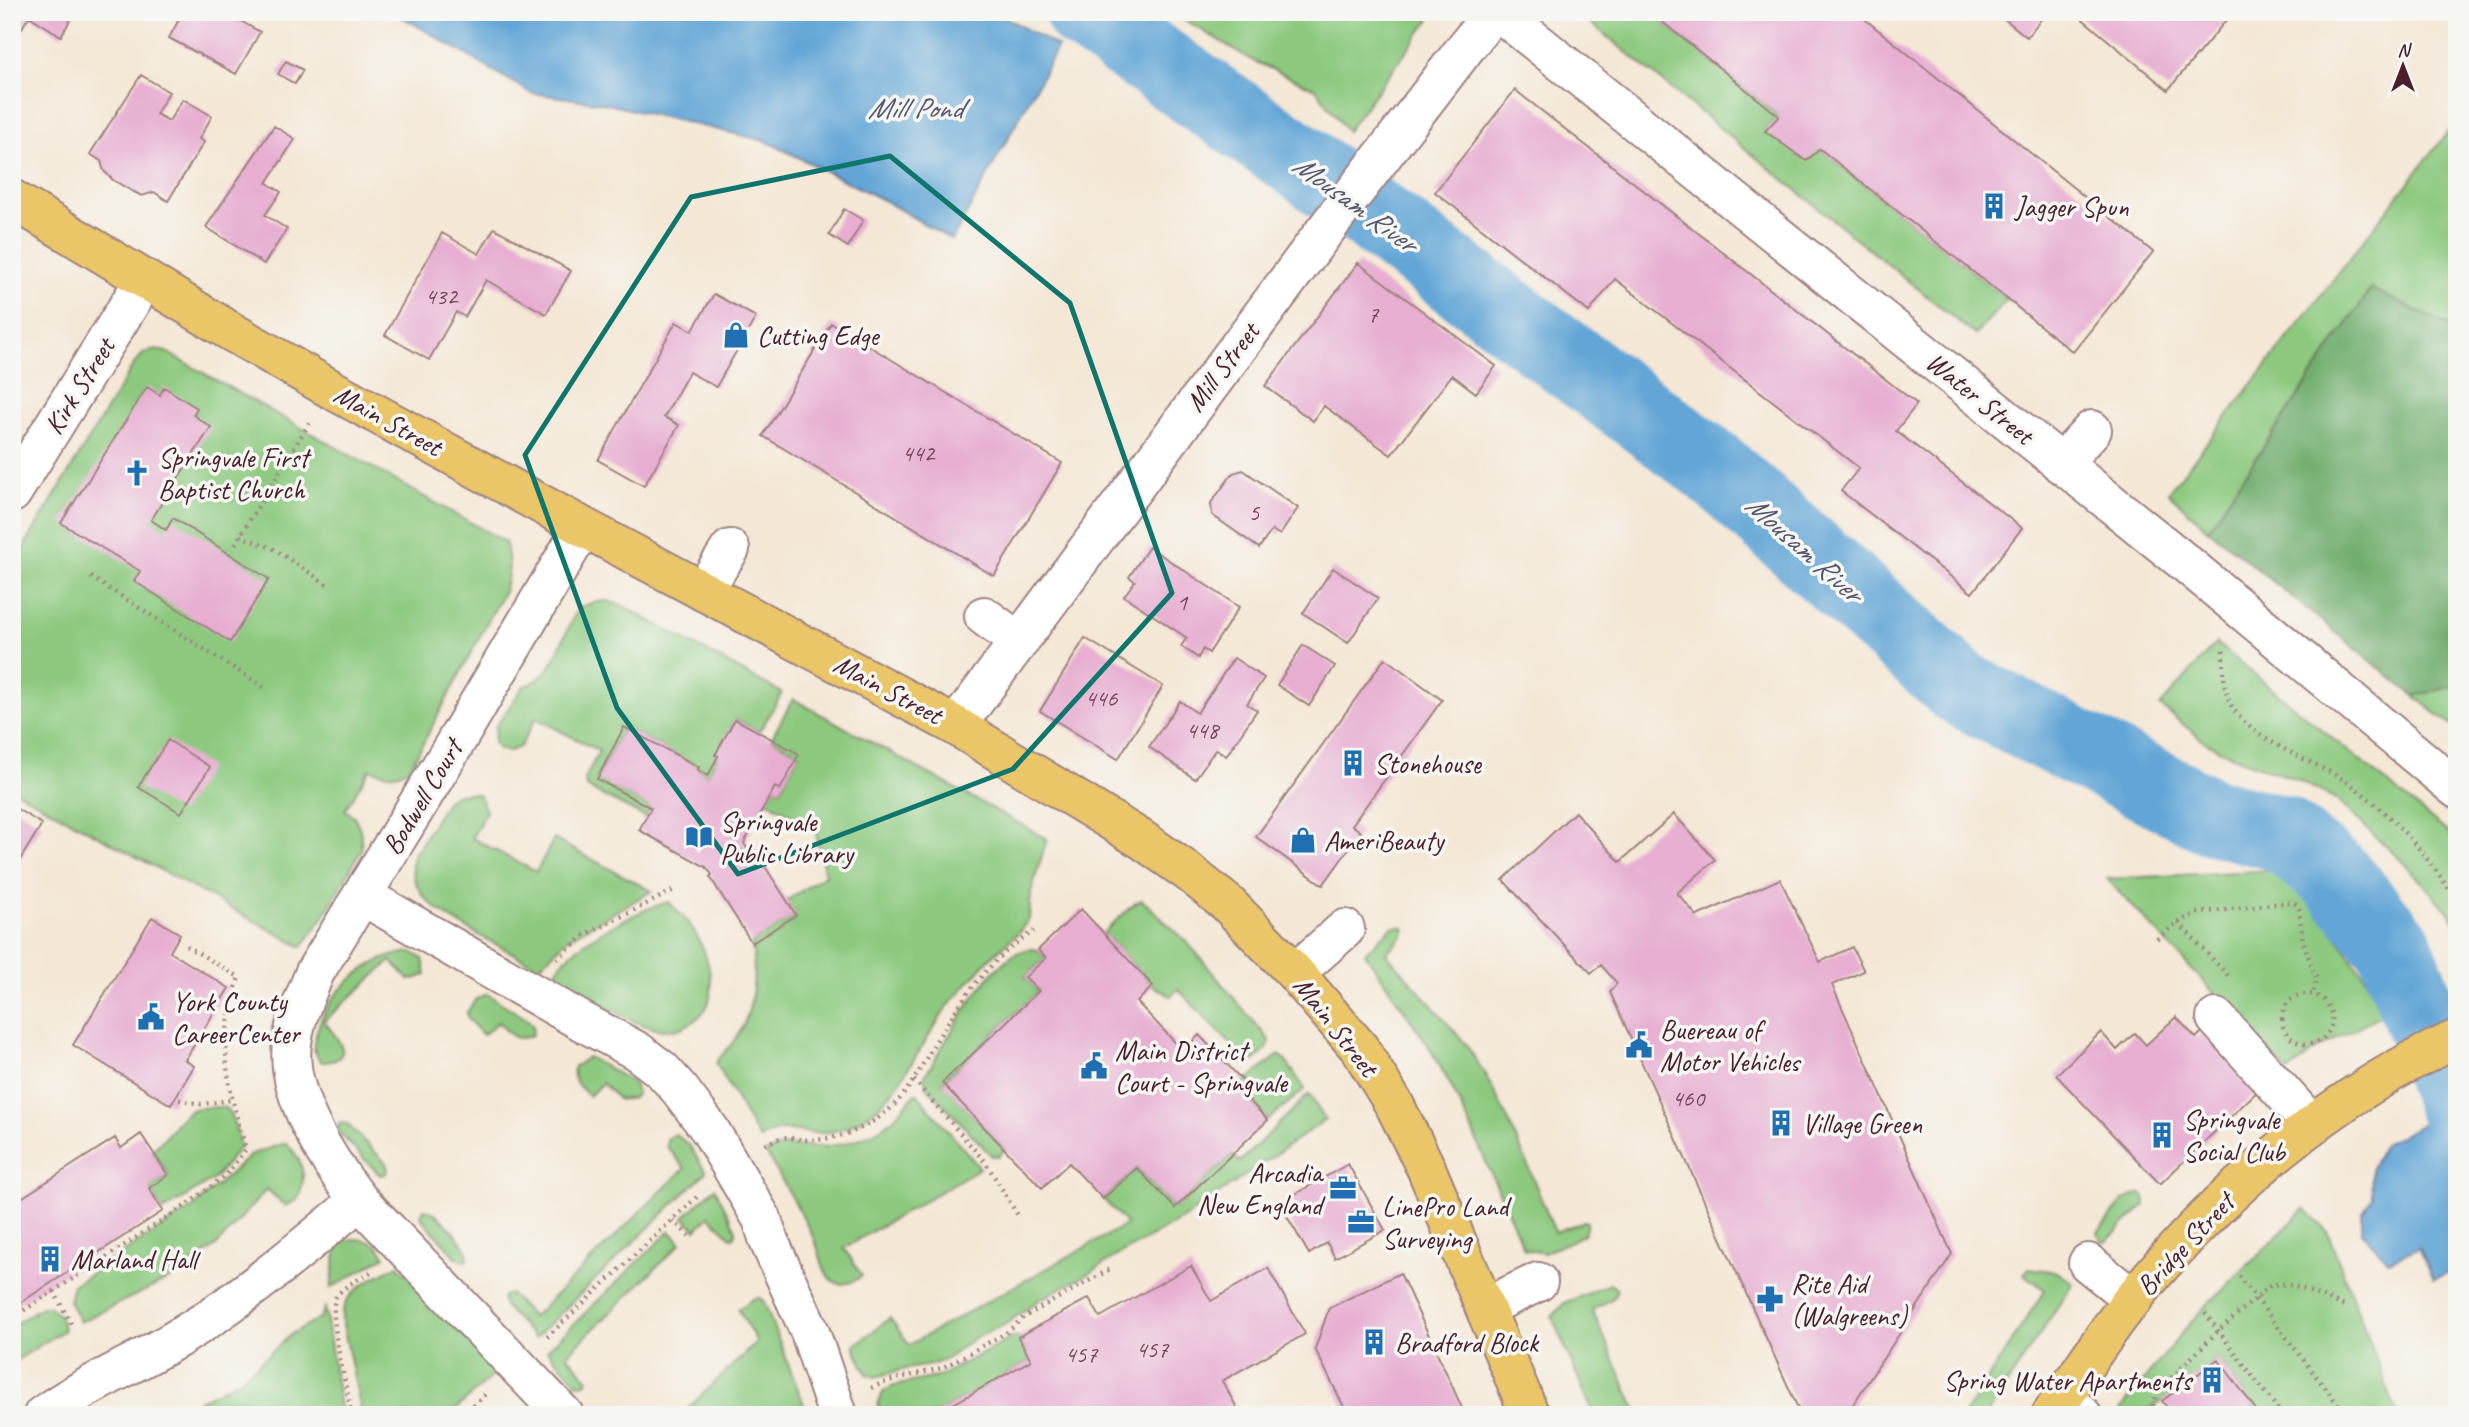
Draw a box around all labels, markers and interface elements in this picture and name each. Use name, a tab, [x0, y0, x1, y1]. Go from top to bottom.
north arrow	[2368, 32, 2438, 102]
text: N	[2397, 38, 2412, 62]
water label: Mill Pond	[868, 89, 971, 127]
water label: Mousam River	[1286, 145, 1428, 264]
place label: Jagger Spun	[2013, 189, 2129, 224]
building icon: Jagger Spun	[1979, 191, 2009, 221]
house number: 432	[425, 281, 459, 311]
house number: 7	[1368, 299, 1380, 329]
street label: Mill Street	[1177, 313, 1268, 418]
place label: Cutting Edge	[757, 318, 880, 353]
shop icon: Cutting Edge	[721, 320, 751, 350]
street label: Kirk Street	[36, 329, 124, 441]
street label: Water Street	[1919, 344, 2043, 454]
street label: Main Street	[328, 376, 450, 465]
house number: 442	[902, 438, 936, 468]
place label: Springvale First Baptist Church	[158, 440, 312, 507]
church icon: Springvale First Baptist Church	[122, 458, 152, 488]
water label: Mousam River	[1738, 486, 1874, 614]
house number: 5	[1249, 497, 1261, 527]
house number: 1	[1177, 587, 1189, 617]
street label: Main Street	[828, 646, 950, 733]
house number: 446	[1085, 683, 1118, 713]
house number: 448	[1186, 715, 1220, 745]
street label: Bodwell Court	[374, 730, 472, 861]
place label: Stonehouse	[1374, 746, 1483, 781]
building icon: Stonehouse	[1338, 748, 1368, 778]
place label: Springvale Public Library	[720, 804, 855, 871]
library icon: Springvale Public Library	[684, 822, 714, 852]
place label: AmeriBeauty	[1324, 823, 1446, 858]
shop icon: AmeriBeauty	[1288, 825, 1318, 855]
street label: Main Street	[1286, 969, 1388, 1085]
place label: York County CareerCenter	[172, 984, 301, 1051]
public building icon: York County CareerCenter	[136, 1002, 166, 1032]
place label: Buereau of Motor Vehicles	[1660, 1012, 1802, 1079]
public building icon: Buereau of Motor Vehicles	[1624, 1030, 1654, 1060]
place label: Main District Court - Springvale	[1115, 1033, 1289, 1100]
public building icon: Main District Court - Springvale	[1079, 1051, 1109, 1081]
house number: 460	[1672, 1083, 1706, 1113]
place label: Springvale Social Club	[2183, 1102, 2286, 1169]
place label: Village Green	[1802, 1106, 1922, 1141]
building icon: Village Green	[1766, 1108, 1796, 1138]
building icon: Springvale Social Club	[2147, 1120, 2177, 1150]
place label: Arcadia New England	[1197, 1155, 1326, 1222]
office icon: Arcadia New England	[1328, 1173, 1358, 1203]
street label: Bridge Street	[2129, 1183, 2244, 1303]
place label: LinePro Land Surveying	[1382, 1189, 1512, 1256]
office icon: LinePro Land Surveying	[1346, 1207, 1376, 1237]
place label: Marland Hall	[71, 1242, 202, 1277]
building icon: Marland Hall	[35, 1244, 65, 1274]
place label: Rite Aid (Walgreens)	[1791, 1266, 1909, 1333]
pharmacy icon: Rite Aid (Walgreens)	[1755, 1284, 1785, 1314]
place label: Bradford Block	[1395, 1325, 1540, 1360]
building icon: Bradford Block	[1359, 1327, 1389, 1357]
house number: 457	[1136, 1334, 1169, 1364]
house number: 457	[1065, 1339, 1098, 1369]
place label: Spring Water Apartments	[1943, 1363, 2193, 1398]
building icon: Spring Water Apartments	[2197, 1365, 2227, 1395]

